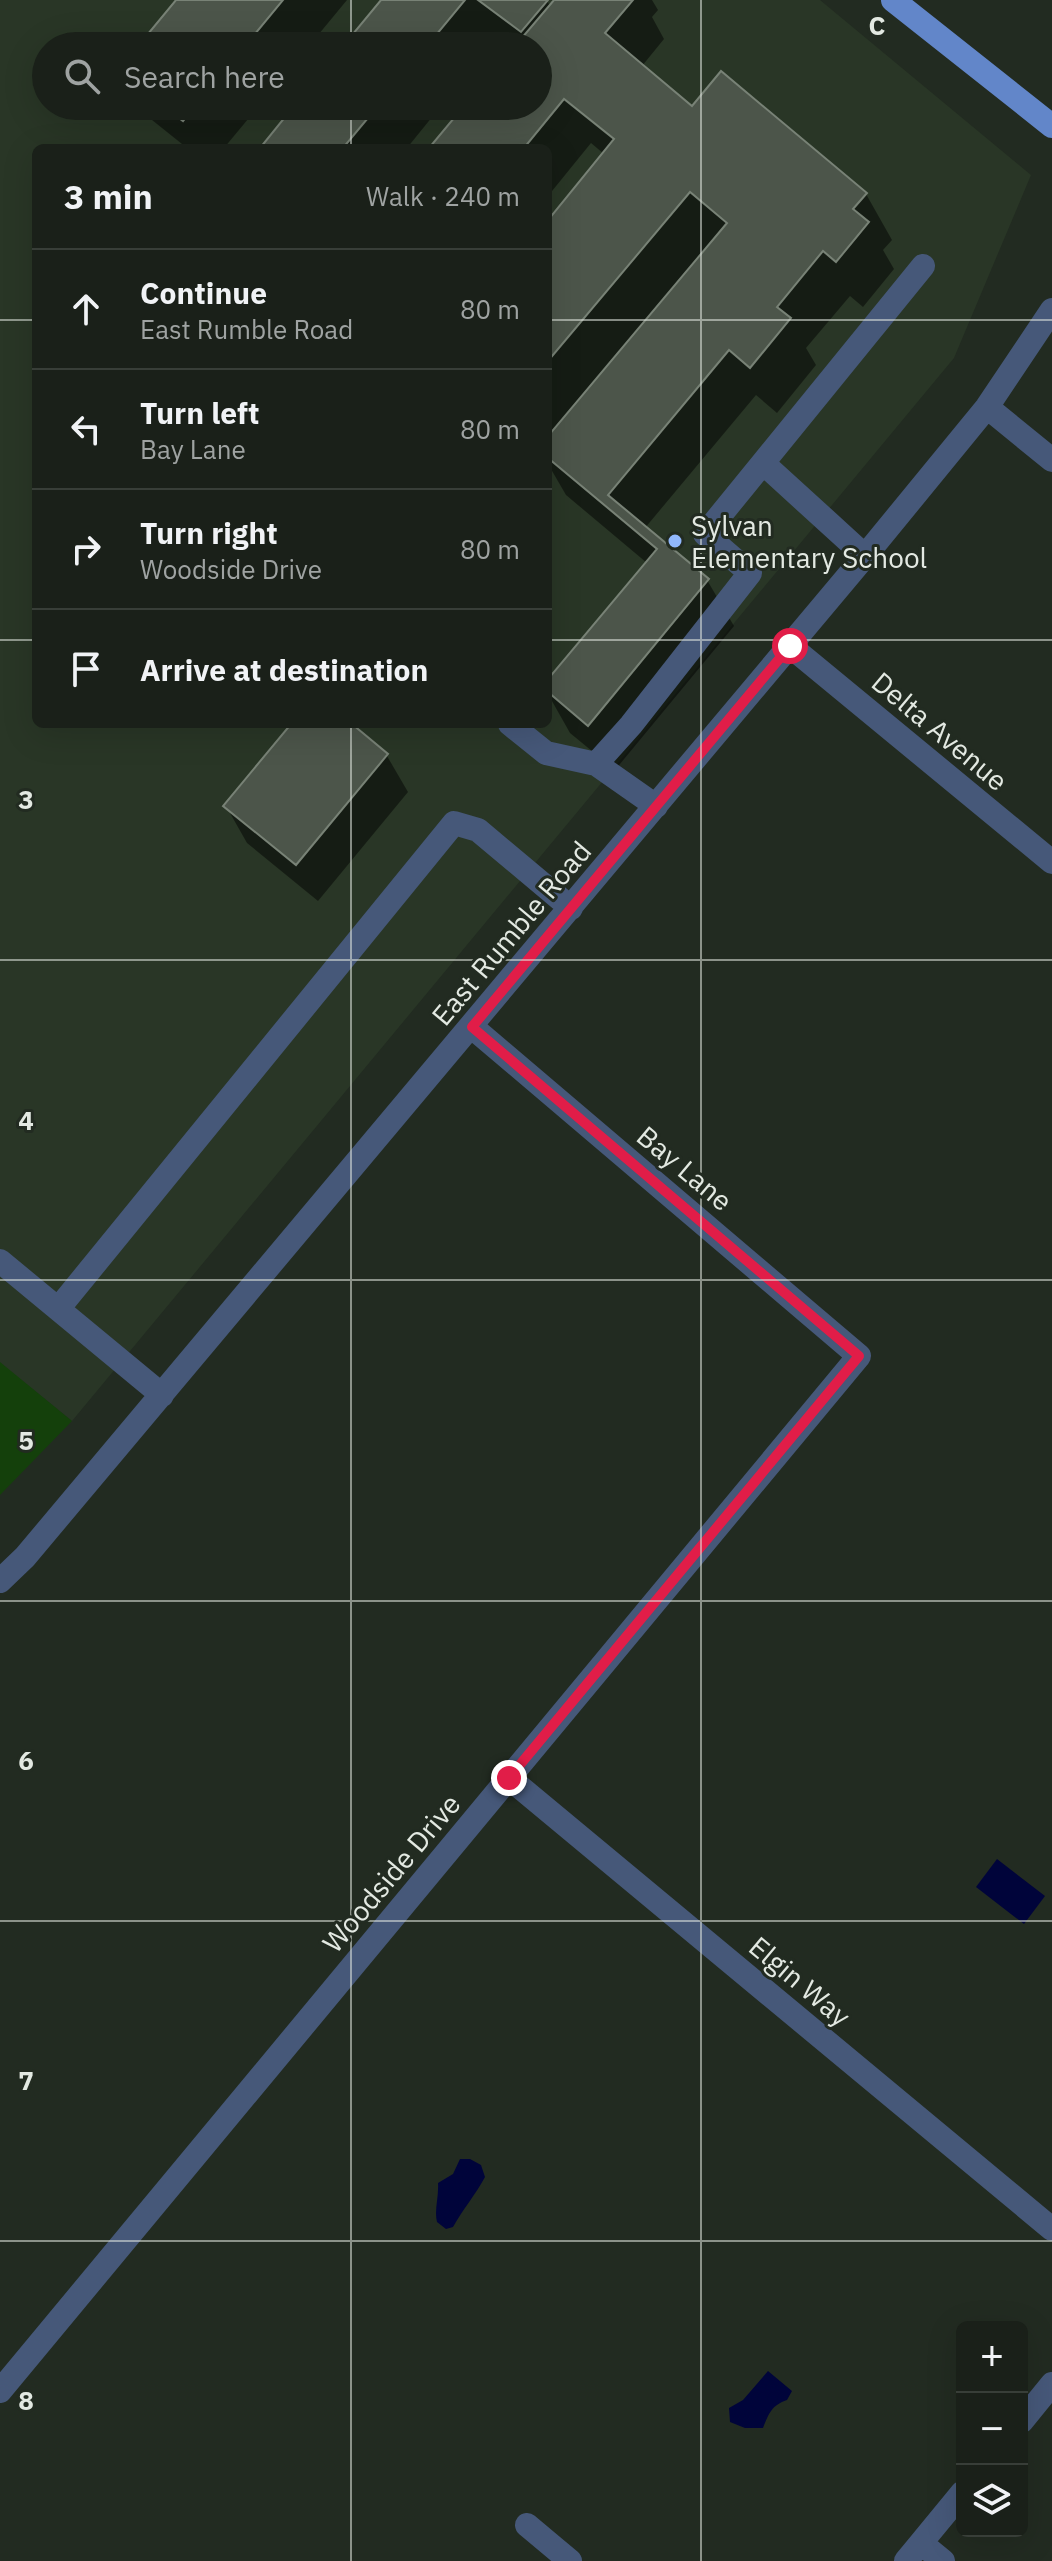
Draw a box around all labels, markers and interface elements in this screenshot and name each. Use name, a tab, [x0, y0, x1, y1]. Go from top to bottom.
text: C	[869, 8, 886, 42]
search box	[32, 32, 552, 120]
icon: search	[60, 54, 104, 98]
text: Search here	[124, 57, 285, 96]
text: 3 min	[64, 174, 153, 218]
text: Walk · 240 m	[366, 179, 520, 213]
text: Continue	[140, 273, 267, 312]
icon: ahead	[64, 287, 108, 331]
text: 80 m	[460, 292, 520, 326]
text: East Rumble Road	[140, 312, 353, 346]
text: Turn left	[140, 393, 259, 432]
icon: left	[64, 407, 108, 451]
text: 80 m	[460, 412, 520, 446]
text: Bay Lane	[140, 432, 246, 466]
place label: Sylvan Elementary School	[691, 507, 927, 576]
text: Turn right	[140, 513, 278, 552]
icon: right	[64, 527, 108, 571]
text: 80 m	[460, 532, 520, 566]
marker: Sylvan Elementary School	[666, 532, 684, 550]
text: Woodside Drive	[140, 552, 322, 586]
route start	[772, 628, 808, 664]
icon: arrive	[64, 647, 108, 691]
text: Arrive at destination	[140, 650, 428, 689]
street label: Delta Avenue	[864, 663, 1016, 799]
text: 3	[18, 782, 34, 816]
street label: East Rumble Road	[423, 833, 599, 1033]
text: 4	[18, 1103, 34, 1137]
street label: Bay Lane	[629, 1117, 741, 1219]
text: 5	[18, 1423, 34, 1457]
text: 6	[18, 1743, 34, 1777]
route end	[491, 1760, 527, 1796]
street label: Woodside Drive	[314, 1786, 468, 1960]
street label: Elgin Way	[741, 1928, 859, 2034]
text: 7	[18, 2063, 34, 2097]
map controls	[956, 2321, 1028, 2537]
button: +	[956, 2321, 1028, 2393]
text: 8	[18, 2383, 34, 2417]
button: −	[956, 2393, 1028, 2465]
button: layers	[956, 2465, 1028, 2537]

